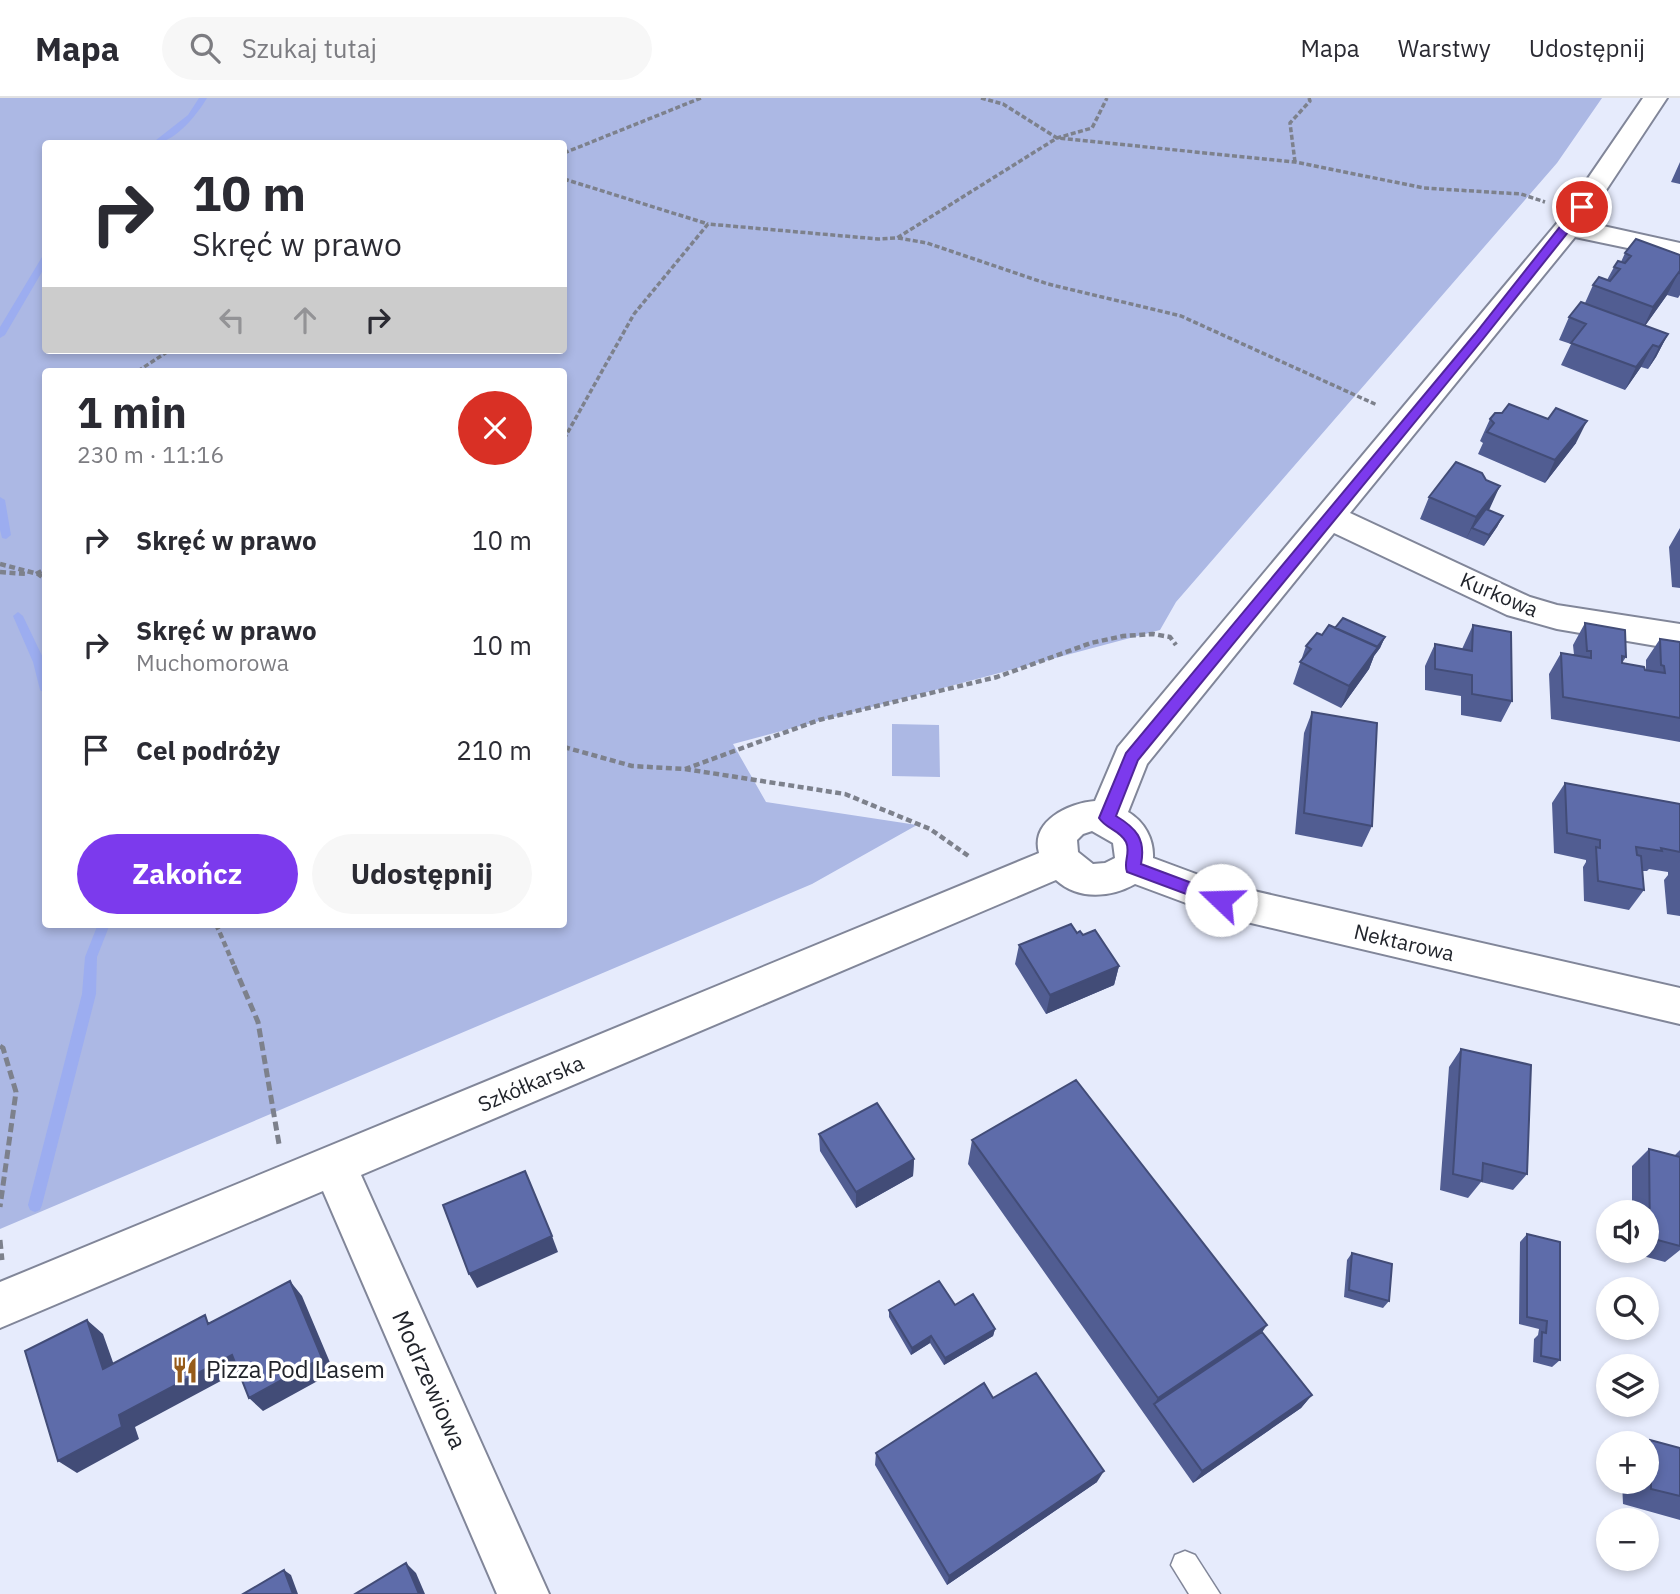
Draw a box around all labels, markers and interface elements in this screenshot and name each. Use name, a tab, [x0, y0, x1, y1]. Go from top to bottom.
search box	[162, 17, 652, 80]
text: Mapa	[35, 27, 120, 70]
icon: search	[186, 29, 224, 67]
text: Szukaj tutaj	[242, 31, 377, 65]
text: Mapa	[1301, 32, 1360, 64]
text: Warstwy	[1398, 32, 1491, 64]
text: Udostępnij	[1529, 32, 1645, 64]
text: 10 m	[192, 161, 306, 224]
icon: right	[77, 168, 168, 259]
pin	[1552, 177, 1612, 237]
icon: arrive	[1563, 188, 1601, 226]
text: Skręć w prawo	[192, 223, 402, 265]
icon: left	[213, 301, 251, 339]
icon: ahead	[286, 301, 324, 339]
icon: right	[359, 301, 397, 339]
text: 1 min	[77, 385, 187, 440]
button: close	[458, 391, 532, 465]
text: 230 m · 11:16	[77, 439, 224, 469]
icon: right	[77, 521, 115, 559]
text: Skręć w prawo	[136, 523, 317, 557]
text: 10 m	[472, 523, 532, 557]
street label: Kurkowa	[1456, 565, 1543, 623]
text: Skręć w prawo	[136, 613, 317, 647]
icon: right	[77, 626, 115, 664]
text: 10 m	[472, 628, 532, 662]
text: Muchomorowa	[136, 647, 289, 677]
icon: arrive	[77, 731, 115, 769]
text: Cel podróży	[136, 733, 280, 767]
text: 210 m	[456, 733, 532, 767]
button: Zakończ	[77, 834, 298, 914]
button: Udostępnij	[312, 834, 532, 914]
position arrow	[1184, 863, 1258, 937]
street label: Nektarowa	[1351, 917, 1457, 967]
street label: Szkółkarska	[473, 1048, 588, 1118]
map controls	[1596, 1200, 1659, 1571]
button: sound	[1596, 1200, 1659, 1263]
button: search	[1596, 1277, 1659, 1340]
street label: Modrzewiowa	[385, 1305, 475, 1454]
place label: Pizza Pod Lasem	[206, 1353, 385, 1385]
button: layers	[1596, 1354, 1659, 1417]
restaurant icon: Pizza Pod Lasem	[170, 1355, 200, 1385]
button: +	[1596, 1431, 1659, 1494]
button: −	[1596, 1508, 1659, 1571]

